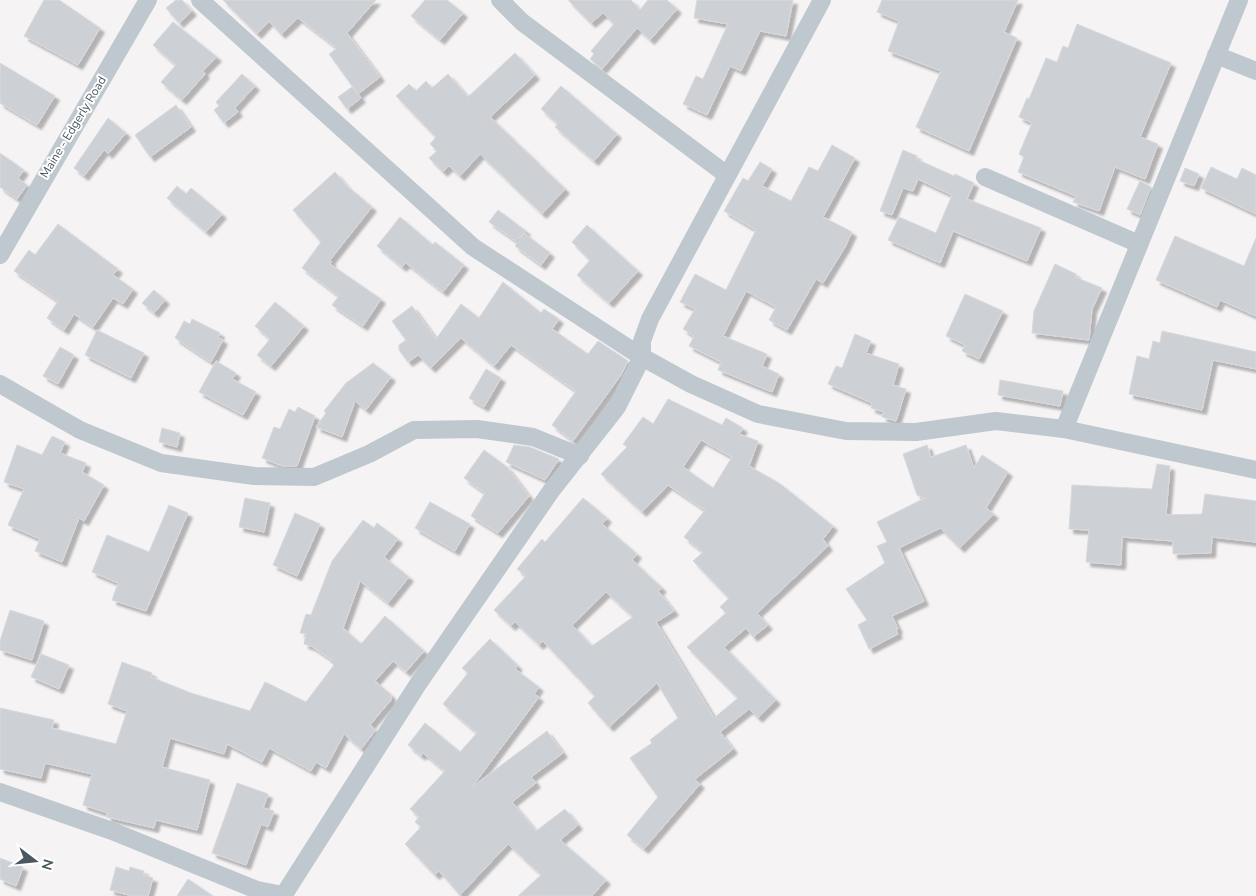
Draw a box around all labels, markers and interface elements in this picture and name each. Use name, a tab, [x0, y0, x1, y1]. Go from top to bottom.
street label: Maine - Edgerly Road	[36, 73, 110, 181]
north arrow	[10, 836, 60, 886]
text: N	[36, 857, 58, 872]

